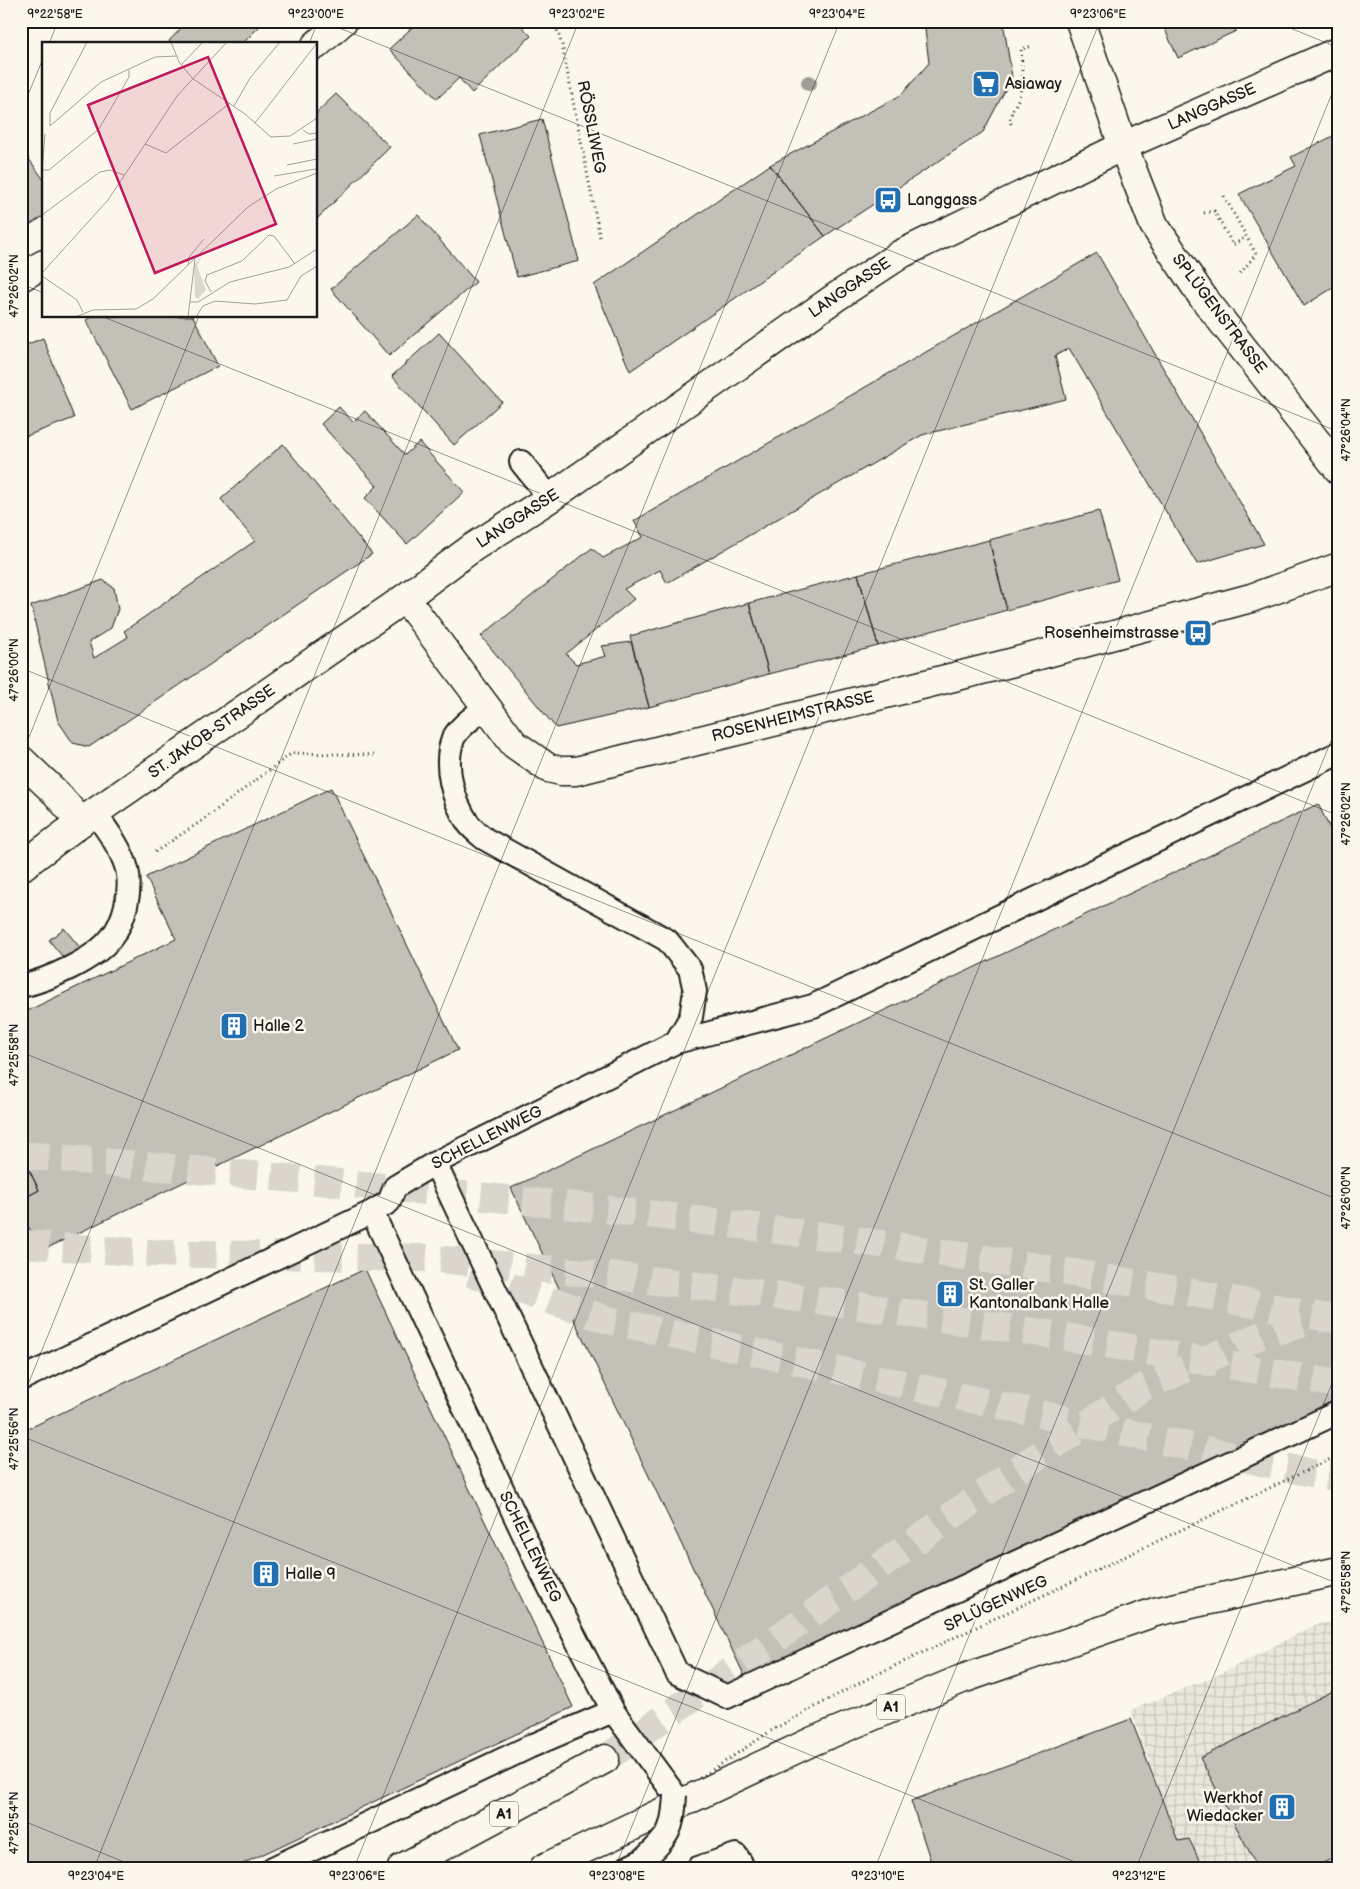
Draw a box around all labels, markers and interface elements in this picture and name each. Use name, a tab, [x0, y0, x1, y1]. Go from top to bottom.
text: 9°22'58"E	[27, 7, 83, 22]
text: 9°23'00"E	[288, 7, 344, 22]
text: 9°23'02"E	[549, 7, 605, 22]
text: 9°23'04"E	[809, 7, 865, 22]
text: 9°23'06"E	[1070, 7, 1126, 22]
inset map	[42, 42, 318, 318]
supermarket icon: Asiaway	[971, 69, 1001, 99]
place label: Asiaway	[1005, 75, 1063, 94]
street label: RÖSSLIWEG	[573, 78, 611, 175]
street label: LANGGASSE	[1165, 79, 1259, 135]
bus stop icon: Langgass	[873, 185, 903, 215]
place label: Langgass	[907, 191, 977, 210]
street label: SPLÜGENSTRASSE	[1168, 249, 1272, 378]
text: 47°26'02"N	[7, 254, 22, 318]
street label: LANGGASSE	[806, 254, 894, 322]
text: 47°26'04"N	[1339, 398, 1354, 462]
street label: LANGGASSE	[473, 485, 563, 553]
bus stop icon: Rosenheimstrasse	[1183, 618, 1213, 648]
place label: Rosenheimstrasse	[1044, 624, 1180, 643]
text: 47°26'00"N	[7, 638, 22, 702]
street label: ST. JAKOB-STRASSE	[145, 681, 279, 783]
street label: ROSENHEIMSTRASSE	[710, 688, 876, 746]
text: 47°26'02"N	[1339, 782, 1354, 846]
building icon: Halle 2	[219, 1011, 249, 1041]
place label: Halle 2	[253, 1017, 305, 1036]
text: 47°25'58"N	[7, 1024, 22, 1086]
street label: SCHELLENWEG	[429, 1102, 545, 1174]
text: 47°26'00"N	[1339, 1166, 1354, 1230]
place label: St. Galler Kantonalbank Halle	[969, 1276, 1109, 1313]
building icon: St. Galler Kantonalbank Halle	[935, 1279, 965, 1309]
text: 47°25'56"N	[7, 1407, 22, 1471]
street label: SCHELLENWEG	[495, 1488, 565, 1606]
text: 47°25'58"N	[1339, 1551, 1354, 1613]
building icon: Halle 9	[251, 1559, 281, 1589]
place label: Halle 9	[285, 1565, 336, 1584]
street label: SPLÜGENWEG	[940, 1570, 1051, 1636]
road number: A1	[877, 1694, 905, 1720]
place label: Werkhof Wiedacker	[1186, 1789, 1263, 1826]
text: 47°25'54"N	[7, 1791, 22, 1855]
building icon: Werkhof Wiedacker	[1267, 1792, 1297, 1822]
road number: A1	[490, 1802, 518, 1826]
text: 9°23'04"E	[68, 1869, 124, 1884]
text: 9°23'06"E	[329, 1869, 385, 1884]
text: 9°23'08"E	[589, 1869, 645, 1884]
text: 9°23'10"E	[851, 1869, 905, 1884]
text: 9°23'12"E	[1112, 1869, 1166, 1884]

